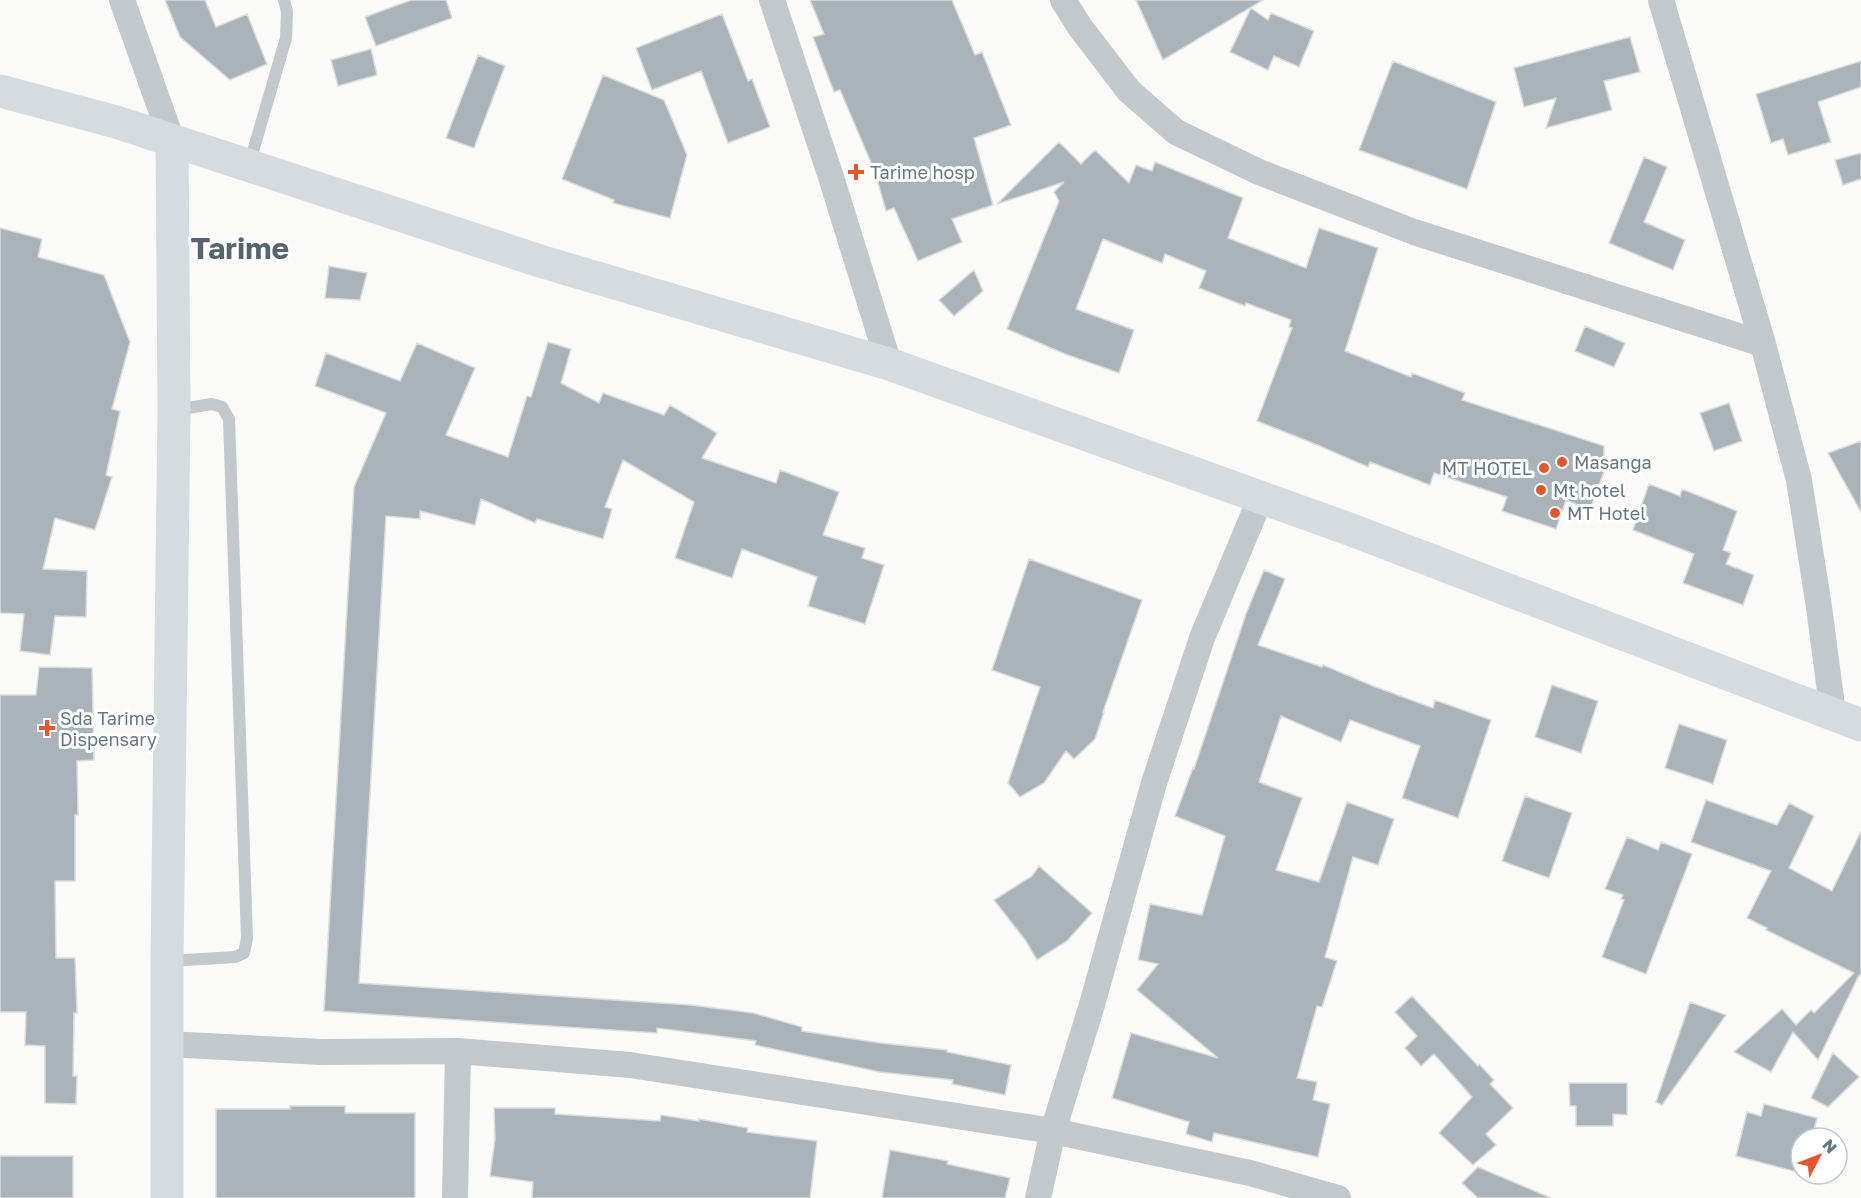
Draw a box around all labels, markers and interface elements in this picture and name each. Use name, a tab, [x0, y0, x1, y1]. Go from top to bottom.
place label: Tarime hosp	[870, 161, 975, 183]
marker: Tarime hosp	[847, 163, 865, 181]
district label: Tarime	[191, 230, 289, 266]
place label: Masanga	[1574, 451, 1652, 473]
marker: Masanga	[1555, 455, 1569, 469]
place label: MT HOTEL	[1442, 457, 1532, 479]
marker: MT HOTEL	[1537, 461, 1551, 475]
place label: Mt hotel	[1553, 479, 1626, 501]
marker: Mt hotel	[1534, 483, 1548, 497]
place label: MT Hotel	[1567, 502, 1646, 524]
marker: MT Hotel	[1548, 506, 1562, 520]
place label: Sda Tarime Dispensary	[60, 707, 157, 750]
marker: Sda Tarime Dispensary	[38, 719, 56, 737]
north arrow	[1789, 1126, 1849, 1186]
text: N	[1819, 1135, 1842, 1157]

